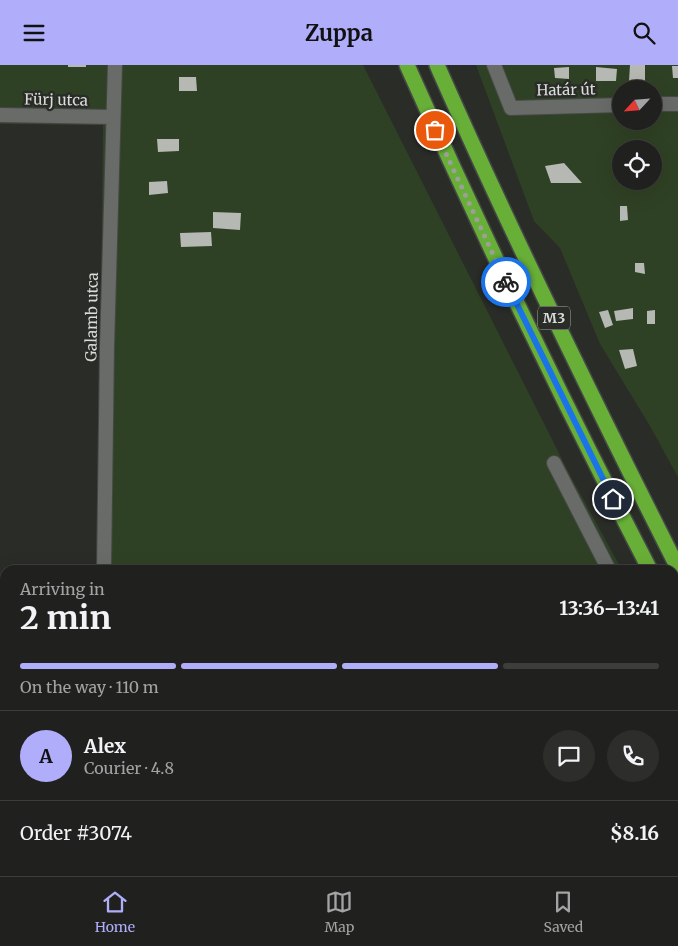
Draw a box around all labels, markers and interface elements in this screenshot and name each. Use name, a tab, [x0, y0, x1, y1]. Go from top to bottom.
icon: menu	[20, 19, 48, 47]
text: Zuppa	[305, 19, 373, 47]
icon: search	[630, 19, 658, 47]
street label: Határ út	[536, 79, 596, 100]
north arrow	[612, 80, 662, 130]
map controls	[612, 80, 662, 190]
street label: Fürj utca	[24, 89, 88, 110]
pin	[414, 109, 456, 151]
icon: bag	[421, 116, 449, 144]
button: locate	[612, 140, 662, 190]
courier	[481, 257, 531, 307]
icon: bike	[492, 268, 520, 296]
street label: Galamb utca	[81, 272, 102, 362]
road number: M3	[538, 307, 570, 329]
pin	[592, 478, 634, 520]
icon: home	[599, 485, 627, 513]
text: Arriving in	[20, 579, 105, 599]
text: 13:36–13:41	[559, 596, 659, 620]
text: 2 min	[20, 598, 111, 638]
text: On the way · 110 m	[20, 677, 159, 697]
button: chat	[543, 730, 595, 782]
button: phone	[607, 730, 659, 782]
text: Alex	[84, 734, 126, 758]
text: A	[39, 744, 53, 768]
text: Courier · 4.8	[84, 758, 174, 778]
text: Order #3074	[20, 821, 132, 845]
text: $8.16	[610, 821, 659, 845]
tab: Home	[95, 888, 135, 936]
tab: Map	[324, 888, 354, 936]
tab: Saved	[544, 888, 583, 936]

